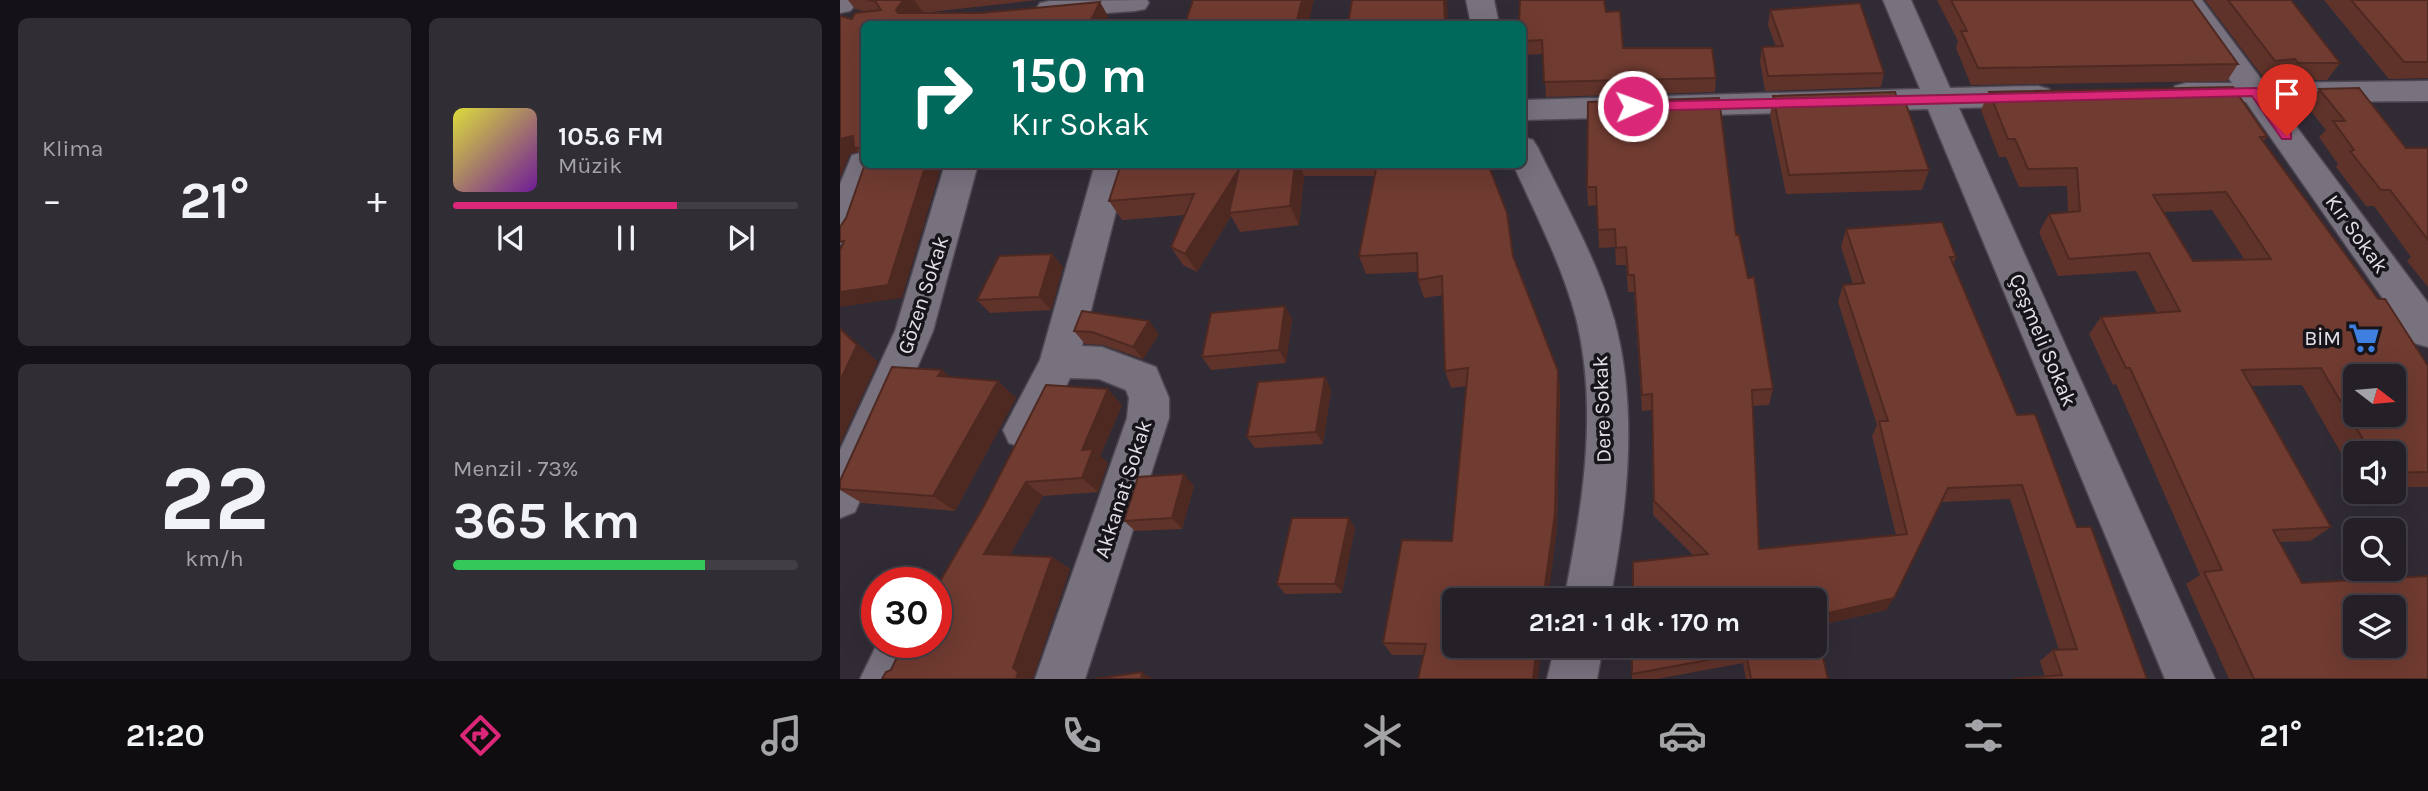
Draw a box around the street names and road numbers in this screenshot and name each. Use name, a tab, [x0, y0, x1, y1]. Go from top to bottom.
street label: Kır Sokak	[2321, 190, 2394, 278]
street label: Gözen Sokak	[893, 233, 953, 357]
street label: Çeşmeli Sokak	[2004, 270, 2082, 410]
street label: Dere Sokak	[1588, 355, 1616, 463]
street label: Akkanat Sokak	[1089, 417, 1157, 561]

